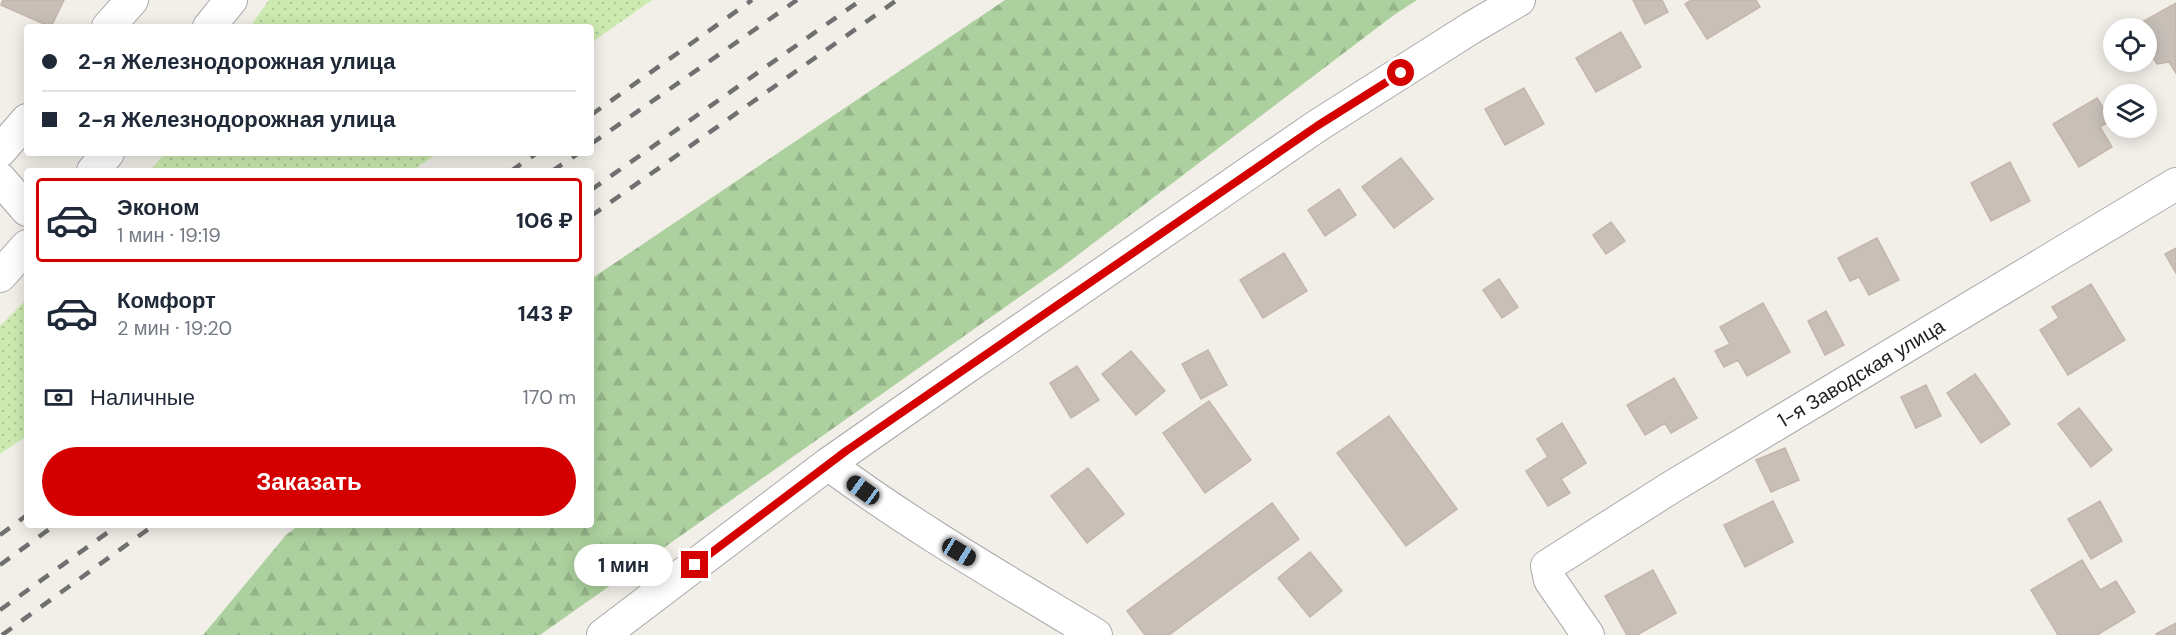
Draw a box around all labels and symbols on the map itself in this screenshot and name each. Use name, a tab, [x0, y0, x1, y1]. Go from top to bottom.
route start	[1387, 59, 1414, 86]
street label: 1-я Заводская улица	[1773, 312, 1950, 433]
car	[843, 472, 883, 508]
car	[939, 535, 979, 569]
callout: 1 мин	[575, 544, 674, 586]
route end	[681, 551, 708, 578]

